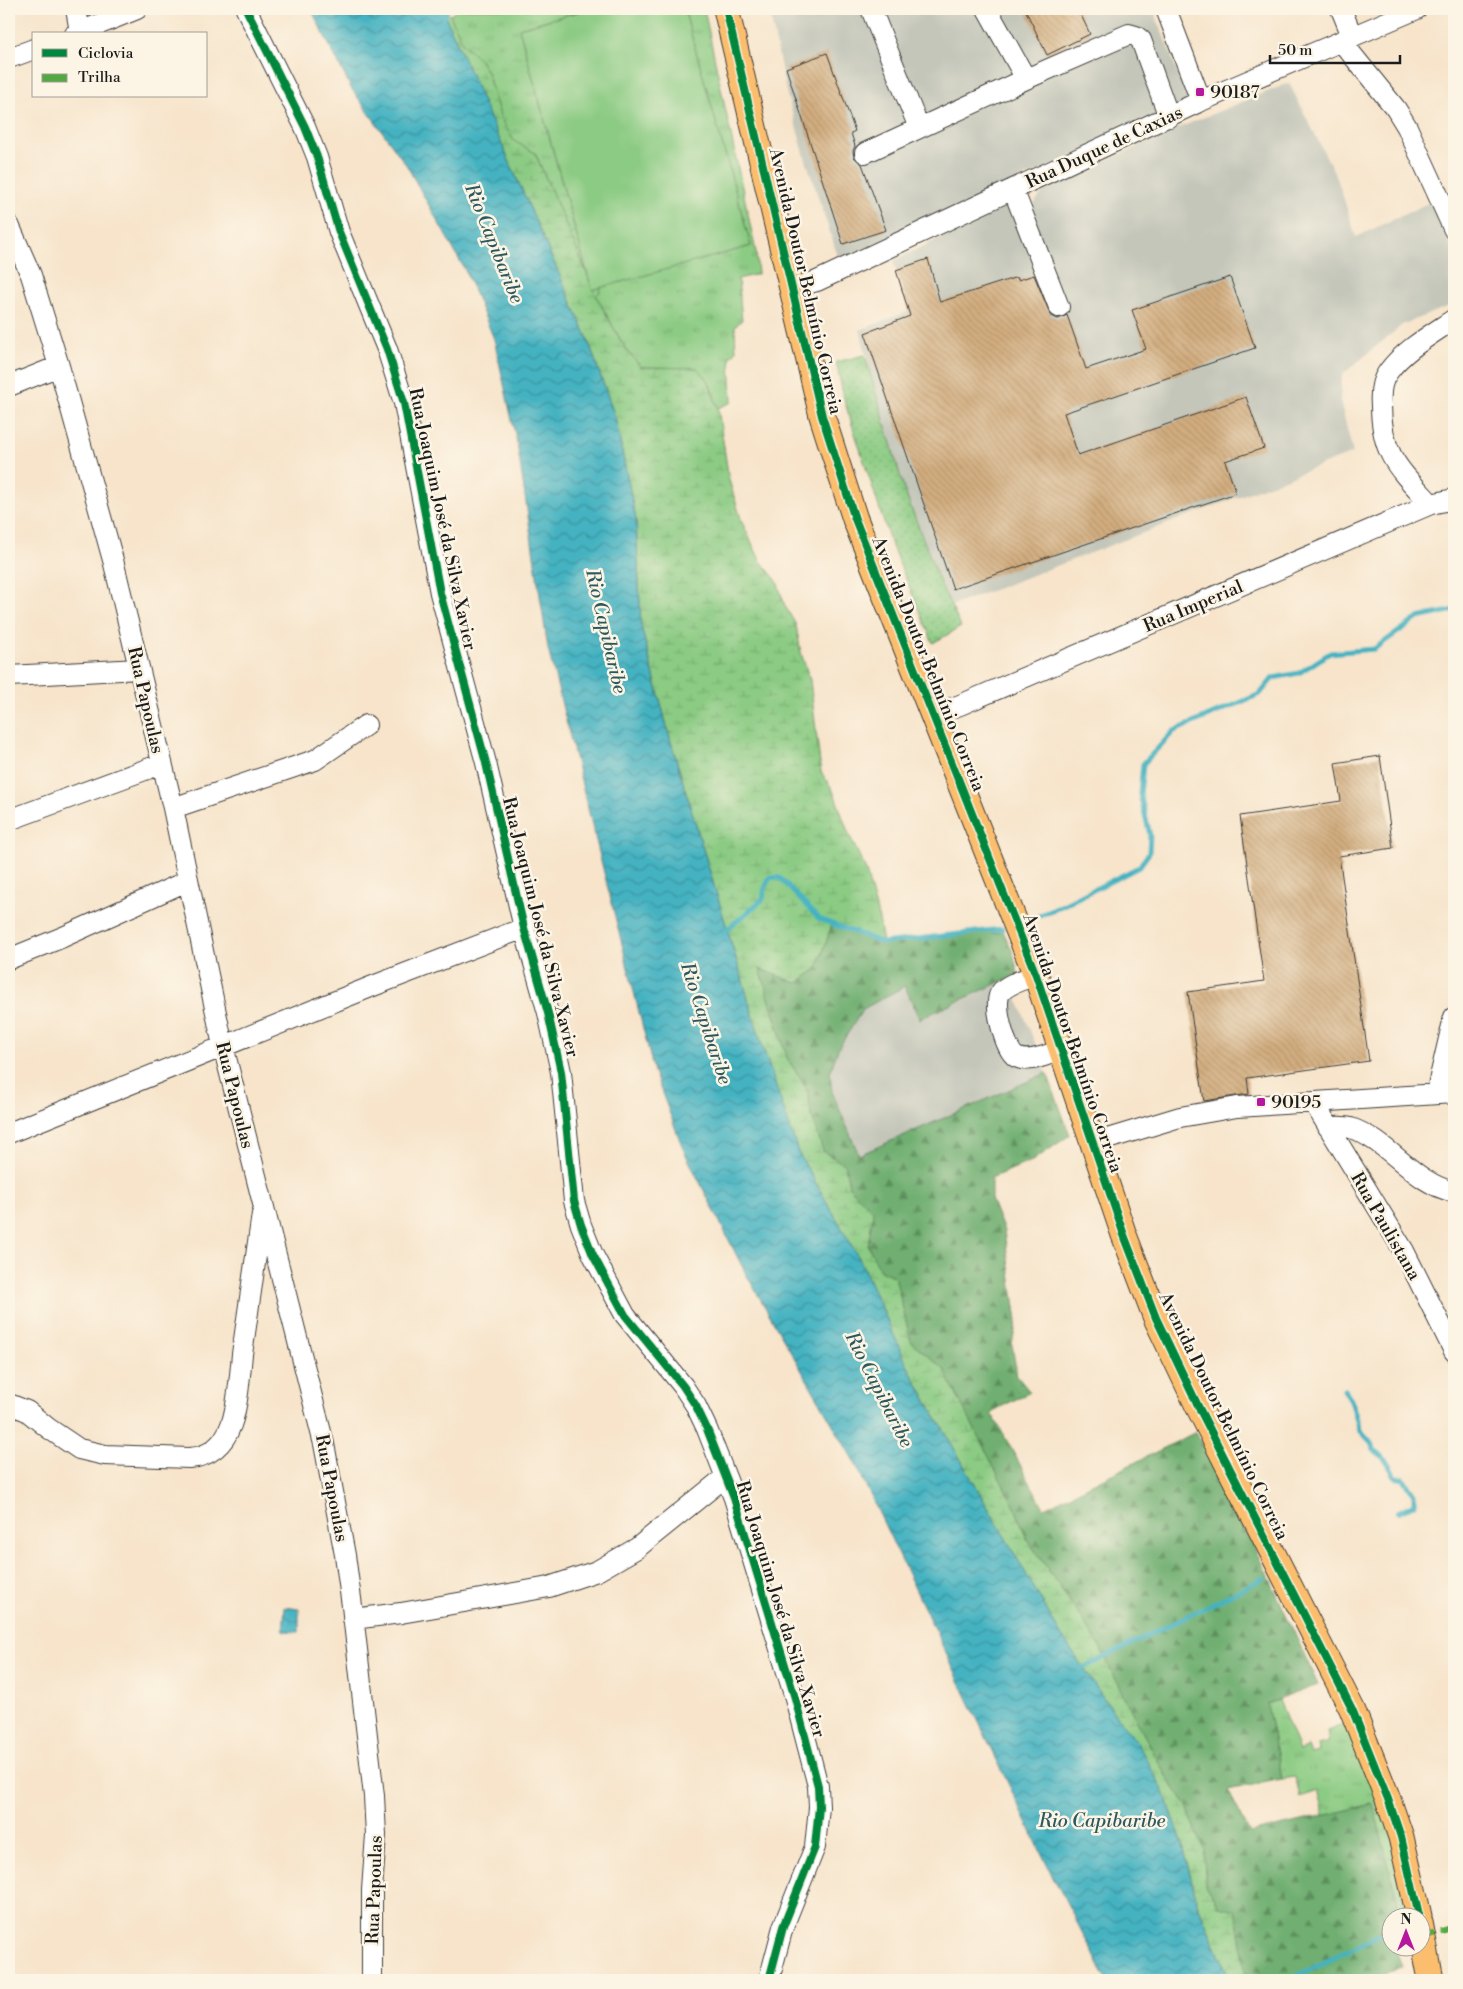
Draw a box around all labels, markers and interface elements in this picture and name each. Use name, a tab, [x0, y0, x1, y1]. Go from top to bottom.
legend	[32, 32, 208, 98]
scale bar	[1270, 32, 1400, 64]
text: 50 m	[1278, 41, 1312, 60]
text: Ciclovia	[78, 44, 134, 63]
text: Trilha	[78, 68, 121, 87]
place label: 90187	[1210, 81, 1260, 104]
marker: 90187	[1194, 86, 1206, 98]
street label: Rua Duque de Caxias	[1022, 101, 1186, 194]
street label: Avenida Doutor Belmínio Correia	[763, 145, 848, 417]
water label: Rio Capibaribe	[459, 179, 529, 307]
street label: Rua Joaquim José da Silva Xavier	[403, 386, 482, 653]
street label: Avenida Doutor Belmínio Correia	[866, 533, 991, 796]
water label: Rio Capibaribe	[580, 566, 632, 696]
street label: Rua Imperial	[1140, 575, 1247, 638]
street label: Rua Papoulas	[122, 644, 169, 756]
street label: Rua Joaquim José da Silva Xavier	[497, 795, 584, 1060]
street label: Avenida Doutor Belmínio Correia	[1017, 910, 1128, 1177]
water label: Rio Capibaribe	[675, 958, 737, 1088]
street label: Rua Papoulas	[210, 1039, 259, 1151]
place label: 90195	[1271, 1091, 1321, 1114]
marker: 90195	[1255, 1096, 1267, 1108]
street label: Rua Paulistana	[1345, 1168, 1426, 1285]
street label: Avenida Doutor Belmínio Correia	[1153, 1288, 1294, 1545]
water label: Rio Capibaribe	[839, 1327, 919, 1452]
street label: Rua Papoulas	[310, 1432, 353, 1544]
street label: Rua Joaquim José da Silva Xavier	[730, 1478, 831, 1741]
water label: Rio Capibaribe	[1038, 1809, 1166, 1833]
street label: Rua Papoulas	[361, 1835, 388, 1945]
north arrow	[1380, 1906, 1430, 1956]
text: N	[1400, 1911, 1412, 1929]

